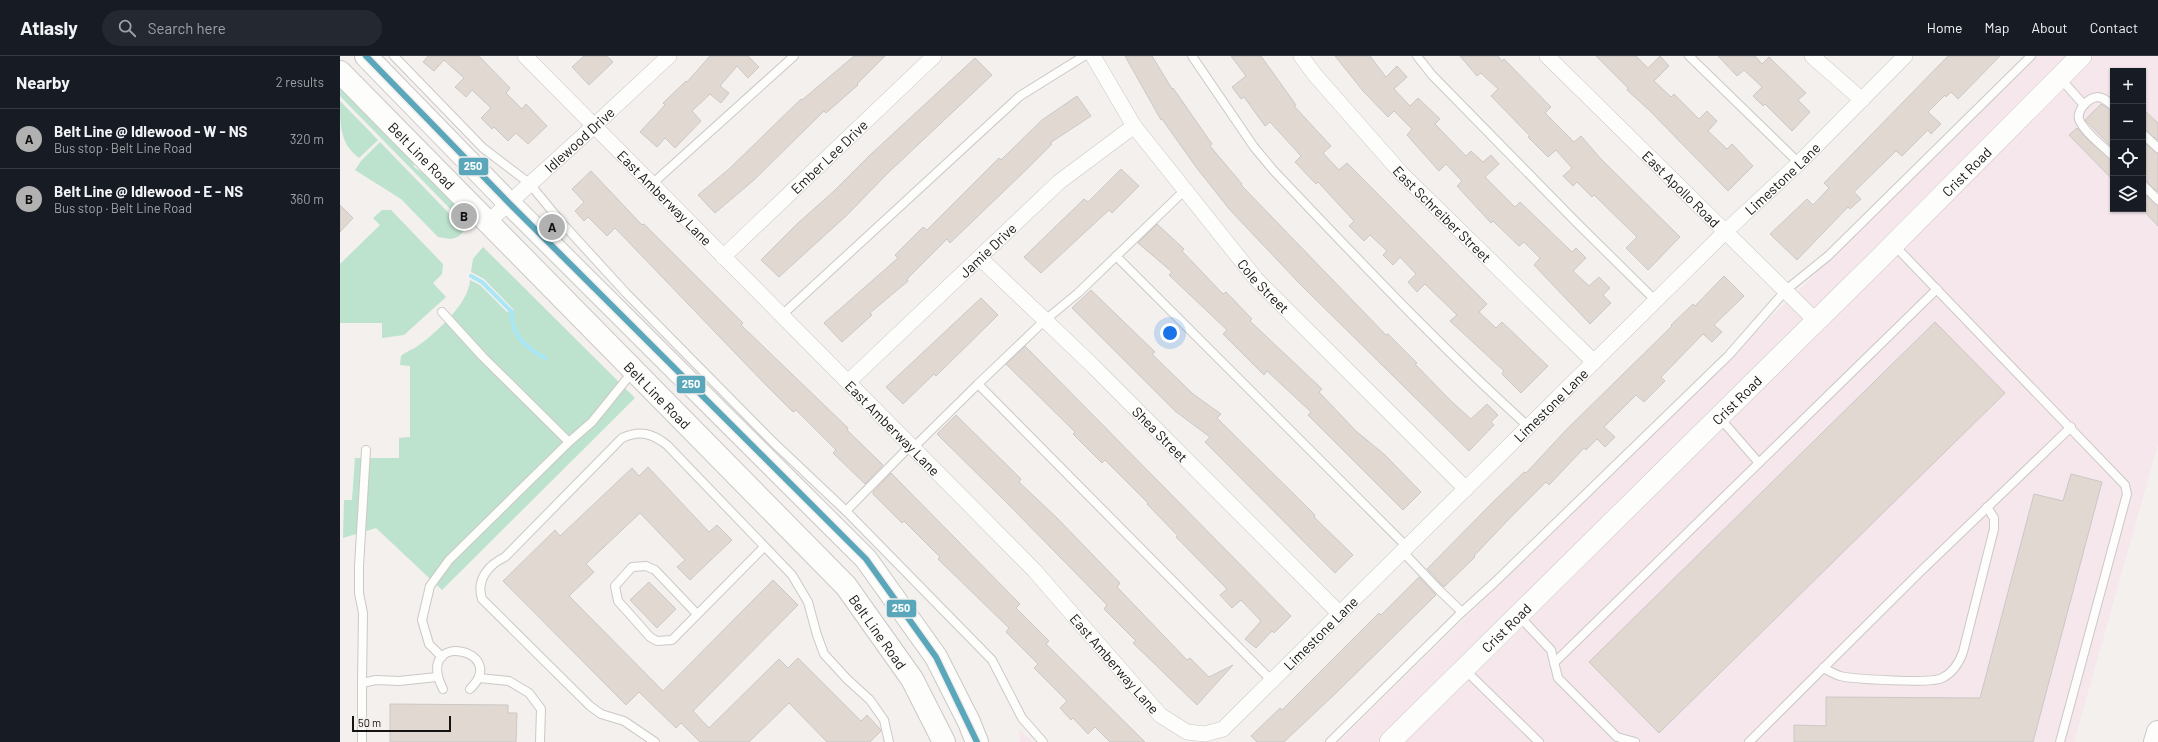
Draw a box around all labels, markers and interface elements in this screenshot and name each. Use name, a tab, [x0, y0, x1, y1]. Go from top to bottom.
search box	[102, 10, 382, 46]
text: Atlasly	[20, 16, 78, 39]
icon: search	[116, 17, 138, 39]
text: Search here	[148, 19, 226, 37]
text: Home	[1927, 19, 1963, 36]
text: Map	[1985, 19, 2009, 36]
text: About	[2031, 19, 2068, 36]
text: Contact	[2090, 19, 2138, 36]
map controls	[2110, 68, 2146, 212]
button: +	[2110, 68, 2146, 104]
text: Nearby	[16, 72, 70, 92]
text: 2 results	[276, 74, 324, 90]
street label: Idlewood Drive	[541, 103, 618, 175]
button: −	[2110, 104, 2146, 140]
street label: Ember Lee Drive	[787, 116, 871, 197]
street label: Belt Line Road	[385, 118, 459, 193]
text: Belt Line @ Idlewood - W - NS	[54, 122, 248, 140]
text: A	[25, 131, 33, 147]
text: 320 m	[290, 131, 324, 147]
street label: Limestone Lane	[1741, 139, 1823, 218]
text: Bus stop · Belt Line Road	[54, 140, 192, 156]
button: locate	[2110, 140, 2146, 176]
street label: Crist Road	[1938, 143, 1994, 200]
street label: East Amberway Lane	[614, 146, 716, 249]
street label: East Apollo Road	[1639, 147, 1724, 230]
line badge: 250	[458, 157, 489, 176]
text: 250	[464, 159, 482, 172]
street label: East Schreiber Street	[1390, 162, 1495, 265]
button: layers	[2110, 176, 2146, 212]
text: Belt Line @ Idlewood - E - NS	[54, 182, 243, 200]
text: B	[25, 191, 33, 207]
text: 360 m	[290, 191, 324, 207]
text: Bus stop · Belt Line Road	[54, 200, 192, 216]
pin: B	[451, 201, 477, 231]
pin: A	[539, 212, 565, 242]
street label: Jamie Drive	[955, 219, 1019, 281]
street label: Cole Street	[1235, 255, 1293, 316]
your location	[1160, 323, 1180, 343]
street label: Belt Line Road	[621, 358, 695, 432]
street label: Limestone Lane	[1510, 364, 1591, 445]
street label: Crist Road	[1708, 372, 1765, 428]
line badge: 250	[676, 375, 706, 394]
street label: East Amberway Lane	[842, 376, 944, 479]
text: 250	[682, 377, 700, 390]
street label: Shea Street	[1129, 403, 1192, 465]
street label: Belt Line Road	[846, 591, 911, 672]
street label: Limestone Lane	[1280, 592, 1361, 673]
line badge: 250	[886, 599, 917, 618]
street label: Crist Road	[1478, 599, 1534, 656]
text: 250	[892, 601, 910, 614]
street label: East Amberway Lane	[1067, 610, 1163, 717]
scale bar	[352, 714, 451, 733]
text: 50 m	[358, 716, 381, 729]

